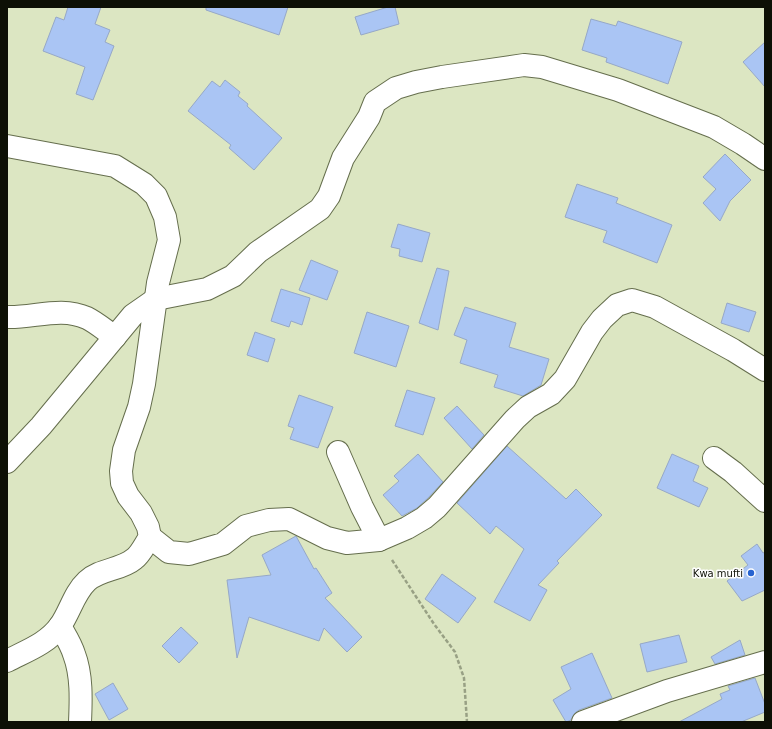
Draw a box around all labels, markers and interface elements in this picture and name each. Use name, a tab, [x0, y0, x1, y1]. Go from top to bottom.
place label: Kwa mufti	[693, 568, 743, 579]
marker: Kwa mufti	[746, 568, 756, 578]

